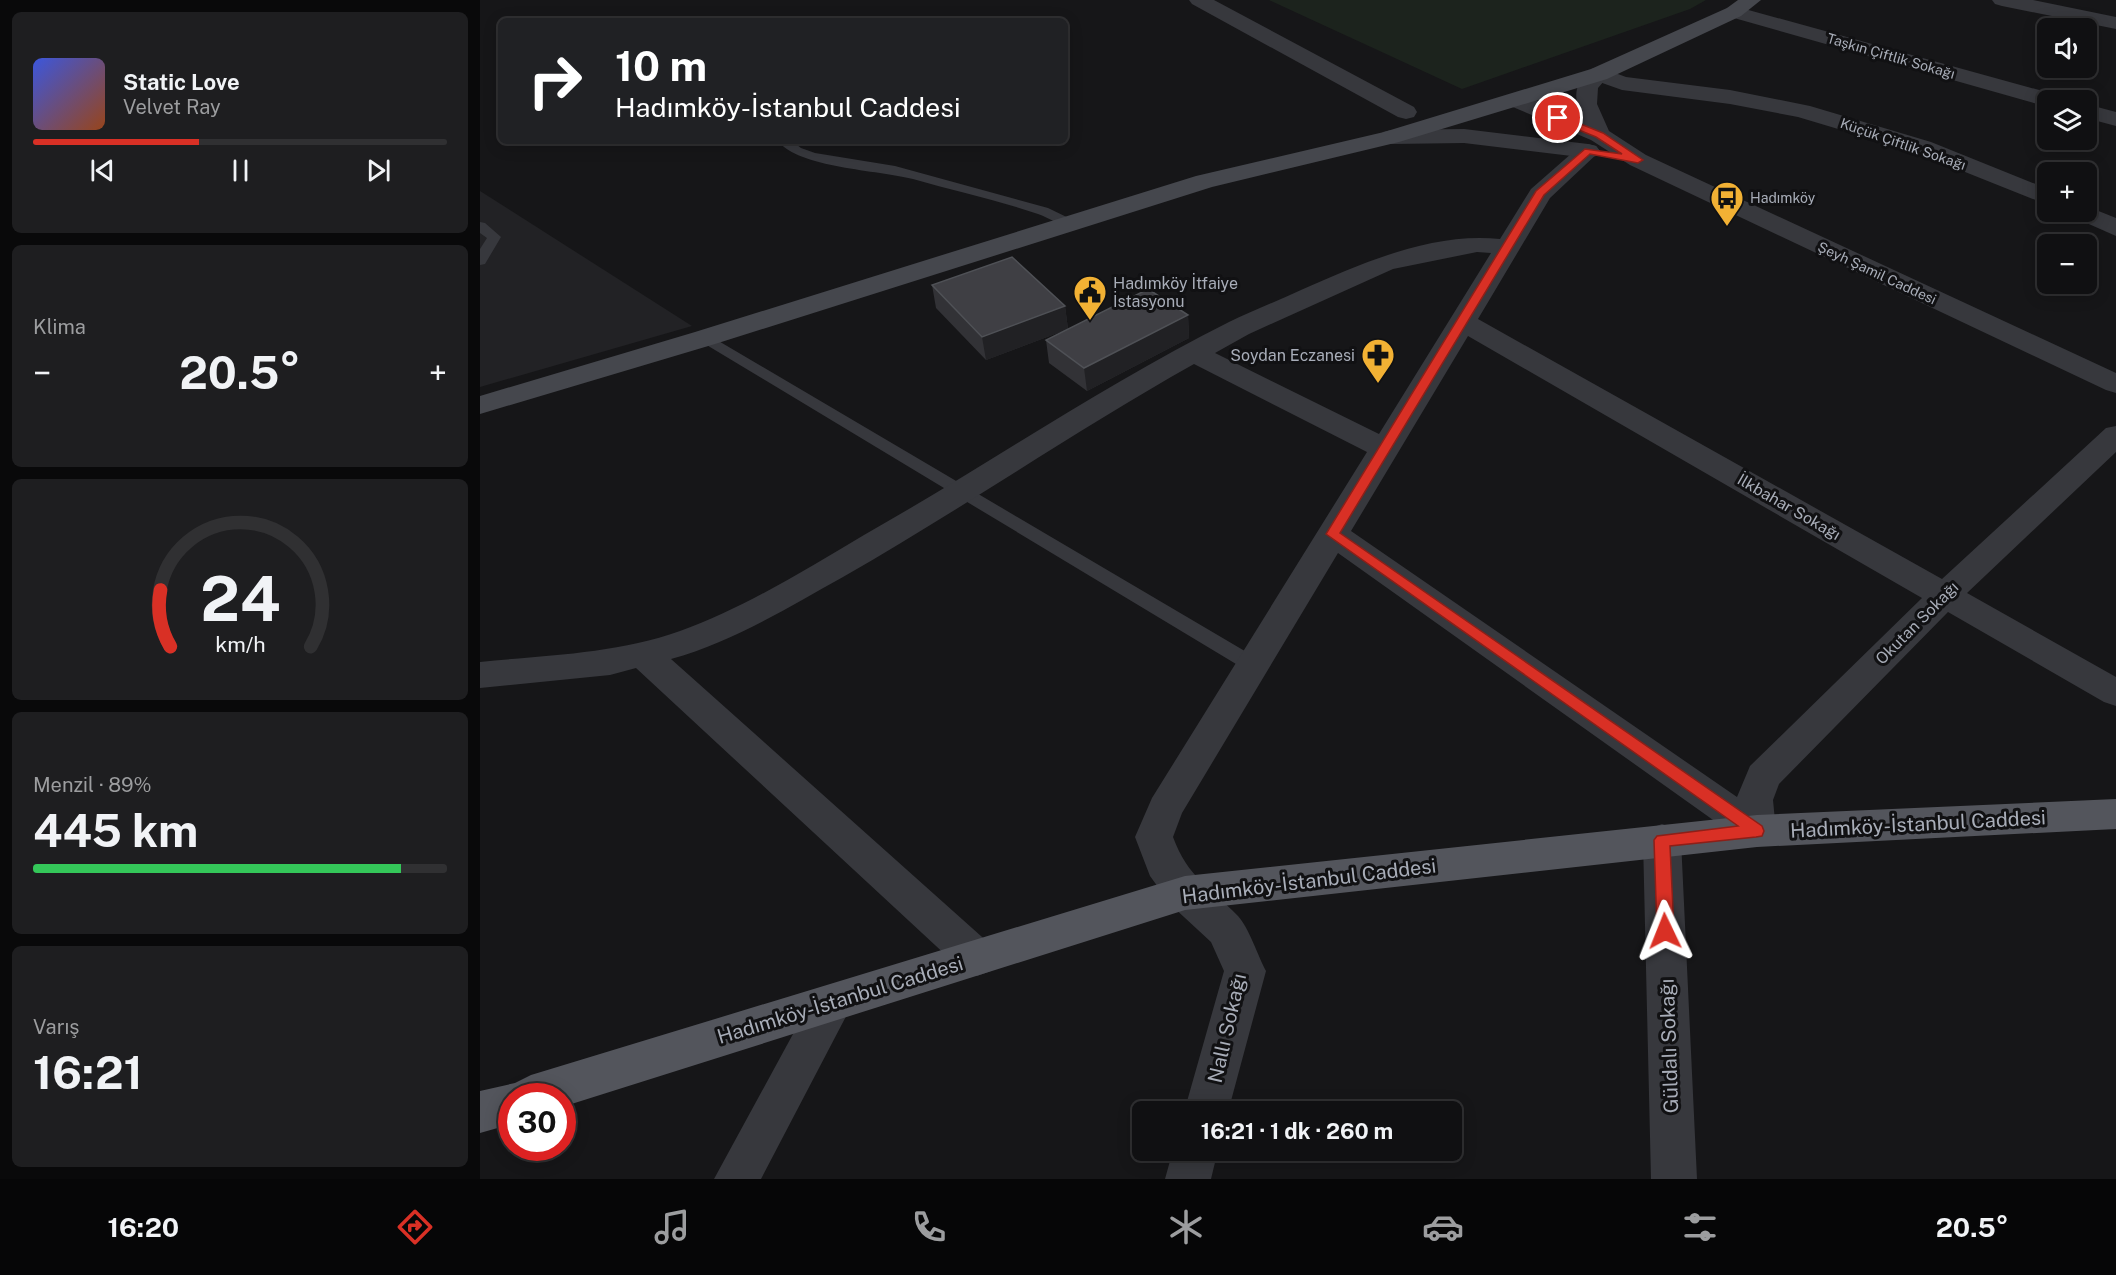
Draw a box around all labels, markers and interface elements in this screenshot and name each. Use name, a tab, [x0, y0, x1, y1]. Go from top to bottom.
map controls	[2037, 18, 2097, 294]
button: sound	[2037, 18, 2097, 78]
street label: Taşkın Çiftlik Sokağı	[1825, 30, 1957, 82]
text: 10 m	[615, 41, 707, 90]
icon: right	[516, 42, 594, 120]
text: Static Love	[123, 69, 240, 95]
button: layers	[2037, 90, 2097, 150]
text: Hadımköy-İstanbul Caddesi	[615, 91, 961, 123]
pin	[1532, 92, 1583, 143]
text: Velvet Ray	[123, 95, 221, 119]
icon: arrive	[1541, 101, 1574, 134]
street label: Küçük Çiftlik Sokağı	[1838, 115, 1968, 173]
icon: previous	[86, 154, 119, 187]
icon: pause	[224, 154, 257, 187]
icon: next	[362, 154, 395, 187]
button: +	[2037, 162, 2097, 222]
bus stop icon: Hadımköy	[1709, 180, 1745, 227]
place label: Hadımköy	[1750, 190, 1816, 206]
button: −	[2037, 234, 2097, 294]
street label: Şeyh Şamil Caddesi	[1815, 239, 1939, 307]
place label: Hadımköy İtfaiye İstasyonu	[1113, 273, 1238, 311]
public building icon: Hadımköy İtfaiye İstasyonu	[1072, 274, 1108, 321]
text: Klima	[33, 315, 86, 339]
pharmacy icon: Soydan Eczanesi	[1360, 337, 1396, 384]
text: 20.5°	[179, 346, 301, 399]
place label: Soydan Eczanesi	[1230, 346, 1355, 365]
text: −	[33, 354, 51, 392]
text: +	[429, 354, 447, 392]
street label: İlkbahar Sokağı	[1734, 469, 1844, 544]
text: 24	[200, 562, 280, 635]
street label: Okutan Sokağı	[1872, 578, 1962, 668]
text: km/h	[215, 632, 265, 657]
text: Menzil · 89%	[33, 773, 152, 797]
text: 445 km	[33, 804, 198, 857]
street label: Hadımköy-İstanbul Caddesi	[1790, 805, 2046, 843]
street label: Hadımköy-İstanbul Caddesi	[1181, 853, 1437, 909]
position arrow	[1633, 899, 1697, 963]
street label: Hadımköy-İstanbul Caddesi	[714, 951, 966, 1049]
street label: Nallı Sokağı	[1203, 971, 1251, 1085]
street label: Güldalı Sokağı	[1655, 978, 1683, 1114]
text: Varış	[33, 1015, 79, 1039]
text: 16:21	[33, 1046, 143, 1099]
speed limit sign: 30	[498, 1083, 576, 1161]
text: 16:21 · 1 dk · 260 m	[1201, 1118, 1393, 1144]
icon: directions	[394, 1206, 436, 1248]
icon: music	[651, 1206, 693, 1248]
icon: phone	[908, 1206, 950, 1248]
icon: climate	[1165, 1206, 1207, 1248]
icon: car	[1422, 1206, 1464, 1248]
icon: filters	[1679, 1206, 1721, 1248]
text: 16:20	[107, 1211, 179, 1243]
text: 20.5°	[1936, 1211, 2009, 1243]

